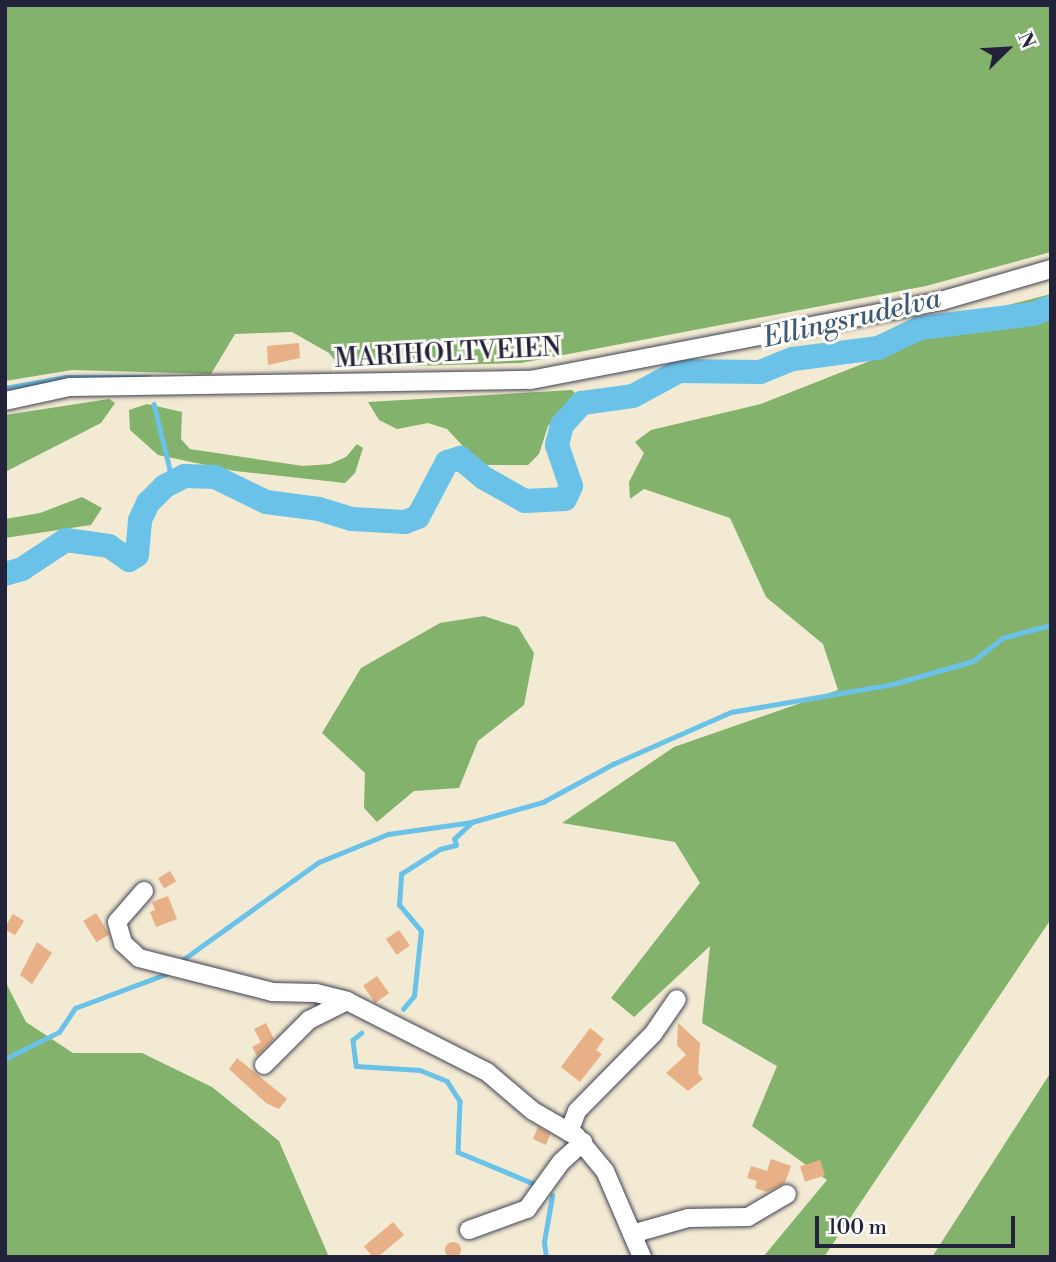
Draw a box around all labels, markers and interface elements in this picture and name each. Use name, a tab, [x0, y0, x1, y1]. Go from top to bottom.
north arrow	[972, 14, 1042, 84]
text: N	[1012, 29, 1040, 52]
water label: Ellingsrudelva	[760, 282, 944, 356]
street label: MARIHOLTVEIEN	[334, 332, 562, 376]
scale bar	[818, 1202, 1018, 1246]
text: 100 m	[828, 1215, 887, 1241]

